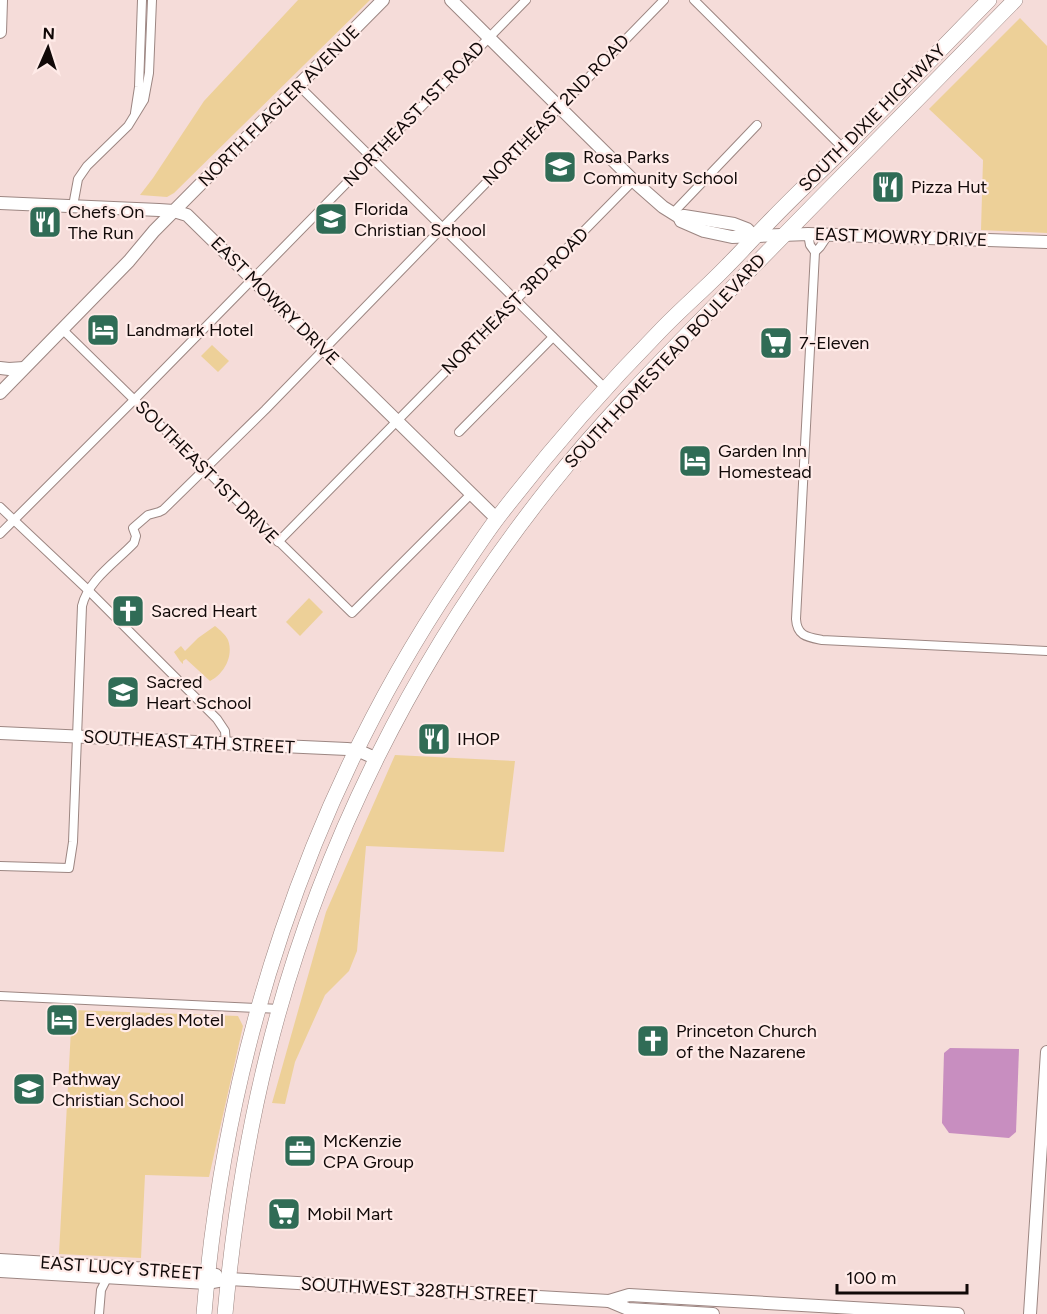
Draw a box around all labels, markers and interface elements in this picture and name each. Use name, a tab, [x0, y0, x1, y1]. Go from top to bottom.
north arrow	[18, 18, 78, 78]
street label: NORTH FLAGLER AVENUE	[194, 21, 364, 191]
text: N	[42, 24, 55, 43]
street label: NORTHEAST 2ND ROAD	[478, 30, 634, 190]
street label: NORTHEAST 1ST ROAD	[339, 37, 489, 191]
street label: SOUTH DIXIE HIGHWAY	[794, 40, 950, 196]
place label: Rosa Parks Community School	[583, 146, 738, 189]
school or university icon: Rosa Parks Community School	[542, 149, 578, 185]
restaurant icon: Pizza Hut	[870, 169, 906, 205]
place label: Pizza Hut	[911, 176, 987, 198]
place label: Florida Christian School	[354, 198, 486, 241]
place label: Chefs On The Run	[68, 201, 144, 244]
school or university icon: Florida Christian School	[313, 201, 349, 237]
restaurant icon: Chefs On The Run	[27, 204, 63, 240]
street label: NORTHEAST 3RD ROAD	[437, 223, 593, 379]
street label: EAST MOWRY DRIVE	[814, 223, 988, 251]
street label: EAST MOWRY DRIVE	[206, 232, 344, 370]
street label: SOUTH HOMESTEAD BOULEVARD	[560, 249, 770, 473]
hotel icon: Landmark Hotel	[85, 312, 121, 348]
place label: Landmark Hotel	[126, 319, 253, 341]
supermarket icon: 7-Eleven	[758, 325, 794, 361]
place label: 7-Eleven	[799, 332, 869, 354]
street label: SOUTHEAST 1ST DRIVE	[131, 396, 283, 548]
place label: Garden Inn Homestead	[718, 440, 812, 483]
hotel icon: Garden Inn Homestead	[677, 443, 713, 479]
church icon: Sacred Heart	[110, 593, 146, 629]
place label: Sacred Heart	[151, 600, 257, 622]
place label: Sacred Heart School	[146, 671, 252, 714]
school or university icon: Sacred Heart School	[105, 674, 141, 710]
restaurant icon: IHOP	[416, 721, 452, 757]
street label: SOUTHEAST 4TH STREET	[83, 725, 295, 759]
place label: IHOP	[457, 728, 500, 750]
hotel icon: Everglades Motel	[44, 1002, 80, 1038]
place label: Everglades Motel	[85, 1009, 224, 1031]
place label: Princeton Church of the Nazarene	[676, 1020, 817, 1063]
church icon: Princeton Church of the Nazarene	[635, 1023, 671, 1059]
place label: Pathway Christian School	[52, 1068, 184, 1111]
school or university icon: Pathway Christian School	[11, 1071, 47, 1107]
place label: McKenzie CPA Group	[323, 1130, 414, 1173]
office icon: McKenzie CPA Group	[282, 1133, 318, 1169]
supermarket icon: Mobil Mart	[266, 1196, 302, 1232]
place label: Mobil Mart	[307, 1203, 393, 1225]
street label: EAST LUCY STREET	[39, 1251, 203, 1285]
scale bar	[837, 1257, 968, 1295]
text: 100 m	[846, 1267, 896, 1289]
street label: SOUTHWEST 328TH STREET	[300, 1273, 538, 1307]

